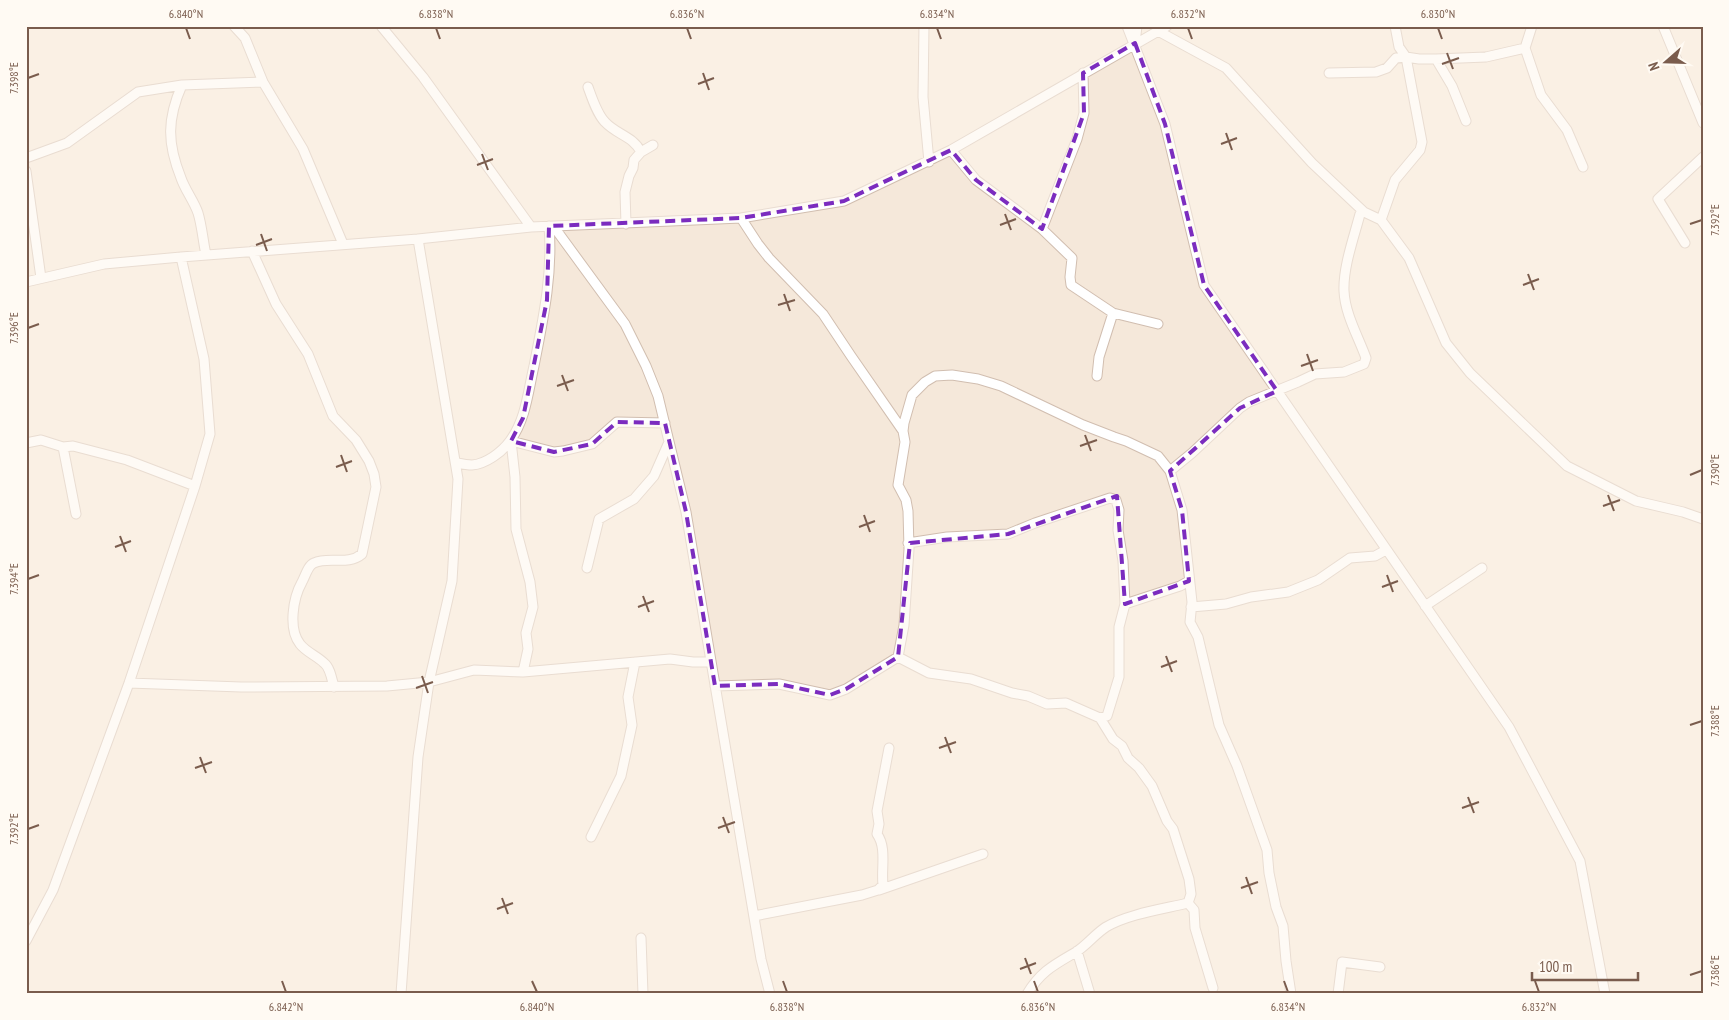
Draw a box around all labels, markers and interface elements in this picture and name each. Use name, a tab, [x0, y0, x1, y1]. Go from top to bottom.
text: 6.840°N	[169, 6, 203, 21]
text: 6.838°N	[419, 6, 453, 21]
text: 6.836°N	[670, 6, 704, 21]
text: 6.834°N	[920, 6, 954, 21]
text: 6.832°N	[1171, 6, 1205, 21]
text: 6.830°N	[1421, 6, 1455, 21]
north arrow	[1642, 38, 1692, 88]
text: N	[1644, 60, 1664, 73]
text: 7.398°E	[6, 62, 21, 94]
text: 7.392°E	[1707, 204, 1722, 236]
text: 7.396°E	[6, 312, 21, 344]
text: 7.390°E	[1707, 454, 1722, 486]
text: 7.394°E	[6, 563, 21, 595]
text: 7.388°E	[1707, 705, 1722, 737]
text: 7.392°E	[6, 813, 21, 845]
scale bar	[1532, 950, 1638, 982]
text: 7.386°E	[1707, 955, 1722, 987]
text: 100 m	[1539, 957, 1572, 976]
text: 6.842°N	[269, 999, 303, 1014]
text: 6.840°N	[520, 999, 554, 1014]
text: 6.838°N	[770, 999, 804, 1014]
text: 6.836°N	[1021, 999, 1055, 1014]
text: 6.834°N	[1271, 999, 1305, 1014]
text: 6.832°N	[1522, 999, 1556, 1014]

